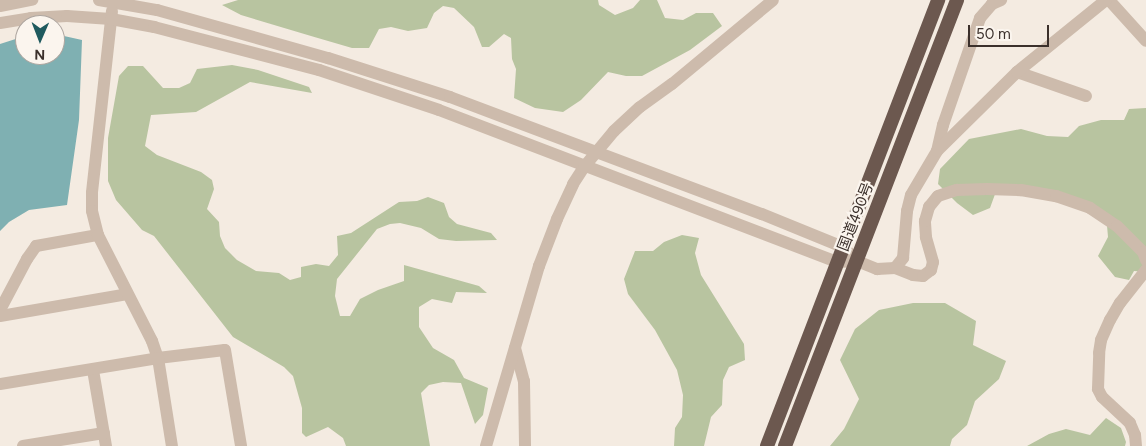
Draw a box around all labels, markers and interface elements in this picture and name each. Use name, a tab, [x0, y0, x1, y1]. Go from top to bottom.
north arrow	[15, 15, 65, 65]
scale bar	[971, 15, 1052, 47]
text: 50 m	[976, 25, 1011, 43]
text: N	[34, 46, 45, 63]
street label: 国道490号	[835, 180, 877, 254]

